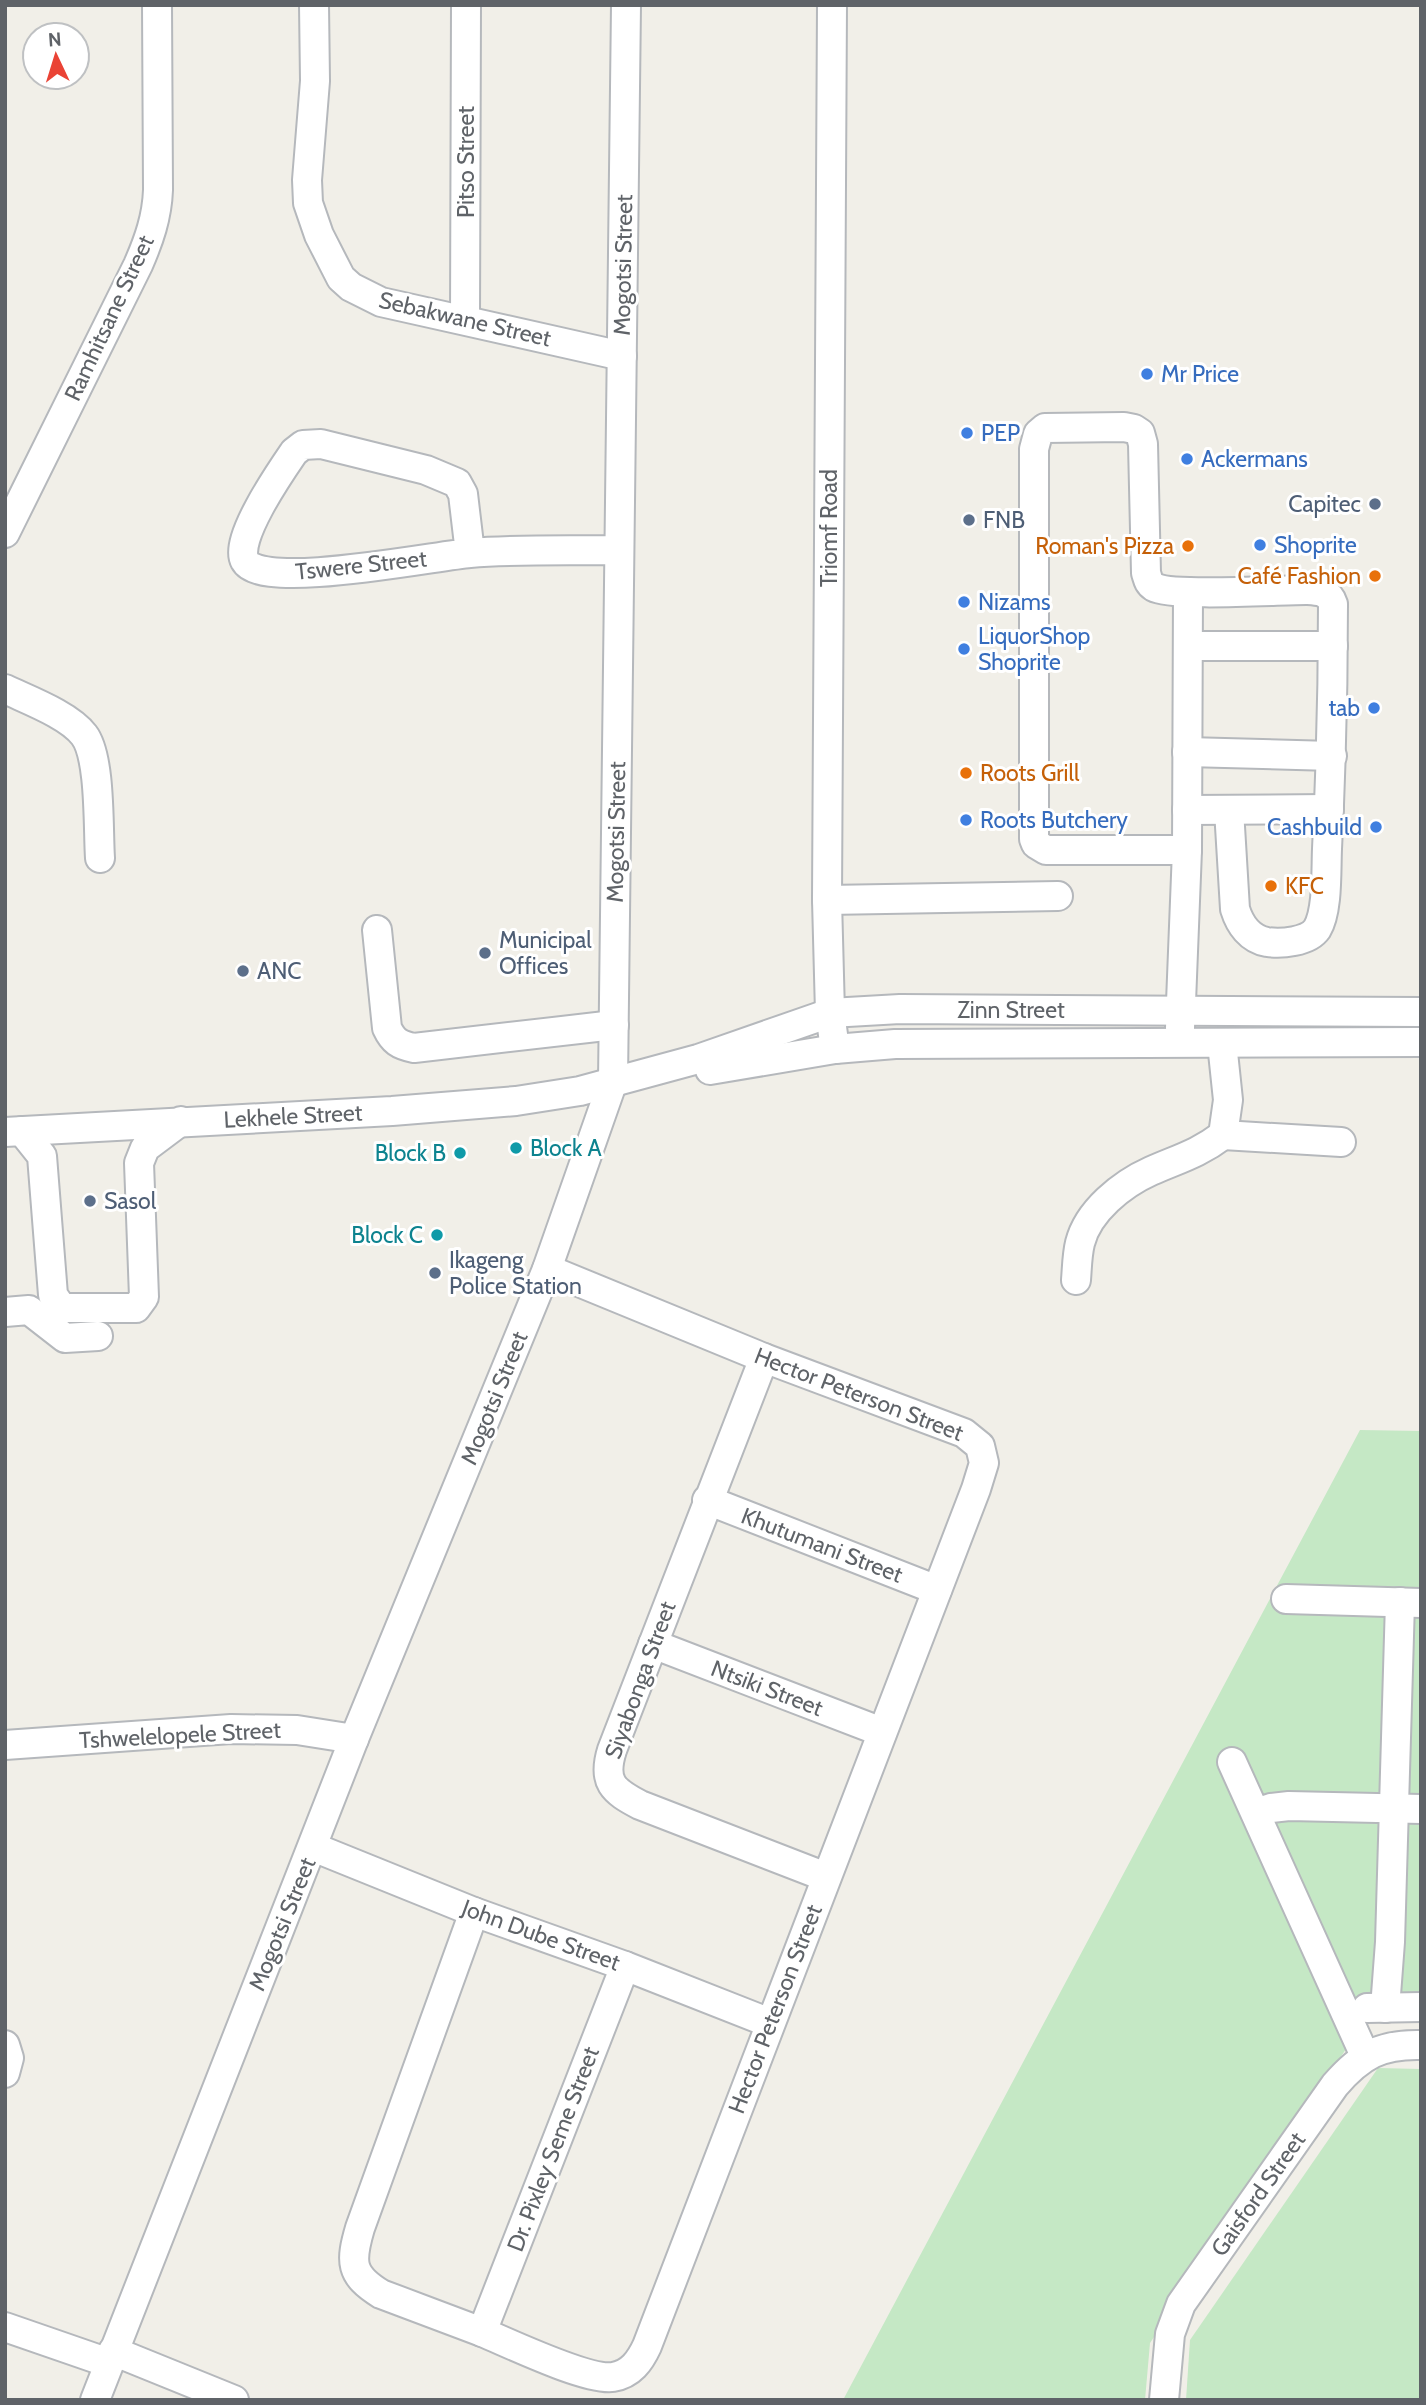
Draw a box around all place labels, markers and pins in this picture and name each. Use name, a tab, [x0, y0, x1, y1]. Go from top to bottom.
place label: Mr Price	[1161, 360, 1239, 388]
marker: Mr Price	[1139, 366, 1155, 382]
place label: PEP	[981, 419, 1020, 447]
marker: PEP	[959, 425, 975, 441]
place label: Ackermans	[1201, 445, 1308, 473]
marker: Ackermans	[1179, 451, 1195, 467]
place label: Capitec	[1288, 490, 1361, 518]
marker: Capitec	[1367, 496, 1383, 512]
place label: FNB	[983, 506, 1025, 534]
marker: FNB	[961, 512, 977, 528]
place label: Shoprite	[1274, 531, 1357, 559]
place label: Roman's Pizza	[1035, 532, 1174, 560]
marker: Shoprite	[1252, 537, 1268, 553]
marker: Roman's Pizza	[1180, 538, 1196, 554]
place label: Café Fashion	[1237, 562, 1361, 590]
marker: Café Fashion	[1367, 568, 1383, 584]
place label: Nizams	[978, 588, 1050, 616]
marker: Nizams	[956, 594, 972, 610]
place label: LiquorShop Shoprite	[978, 622, 1091, 676]
marker: LiquorShop Shoprite	[956, 641, 972, 657]
place label: tab	[1328, 694, 1360, 722]
marker: tab	[1366, 700, 1382, 716]
place label: Roots Grill	[980, 759, 1080, 787]
marker: Roots Grill	[958, 765, 974, 781]
place label: Roots Butchery	[980, 806, 1128, 834]
marker: Roots Butchery	[958, 812, 974, 828]
place label: Cashbuild	[1267, 813, 1362, 841]
marker: Cashbuild	[1368, 819, 1384, 835]
place label: KFC	[1285, 872, 1324, 900]
marker: KFC	[1263, 878, 1279, 894]
place label: Municipal Offices	[499, 926, 592, 980]
marker: Municipal Offices	[477, 945, 493, 961]
place label: ANC	[257, 957, 302, 985]
marker: ANC	[235, 963, 251, 979]
place label: Block A	[530, 1134, 602, 1162]
place label: Block B	[375, 1139, 446, 1167]
marker: Block A	[508, 1140, 524, 1156]
marker: Block B	[452, 1145, 468, 1161]
place label: Sasol	[104, 1187, 157, 1215]
marker: Sasol	[82, 1193, 98, 1209]
place label: Block C	[351, 1221, 423, 1249]
marker: Block C	[429, 1227, 445, 1243]
place label: Ikageng Police Station	[449, 1246, 582, 1300]
marker: Ikageng Police Station	[427, 1265, 443, 1281]

